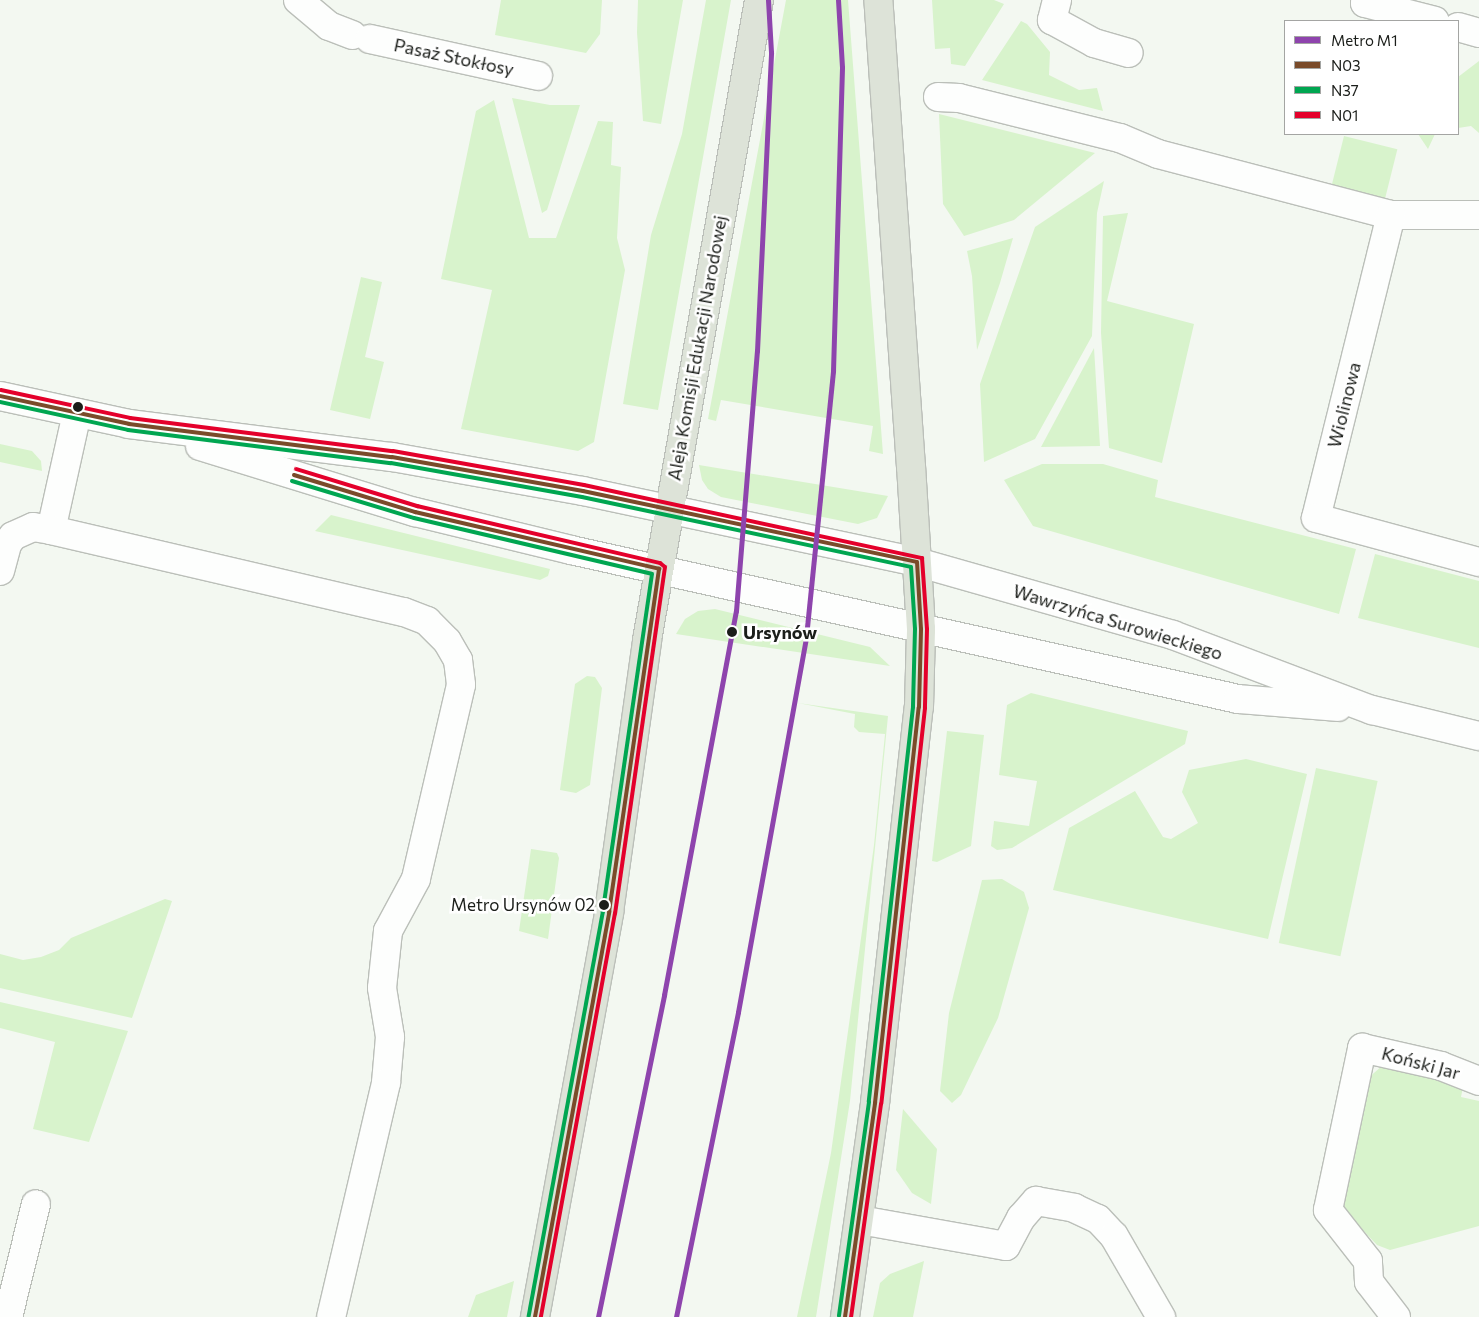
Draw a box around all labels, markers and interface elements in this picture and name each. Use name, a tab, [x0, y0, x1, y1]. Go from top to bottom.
legend	[1284, 20, 1459, 135]
text: Metro M1	[1331, 31, 1398, 49]
street label: Pasaż Stokłosy	[392, 34, 516, 80]
text: N03	[1331, 56, 1361, 74]
text: N37	[1331, 81, 1359, 99]
text: N01	[1331, 106, 1359, 124]
street label: Aleja Komisji Edukacji Narodowej	[663, 214, 731, 482]
street label: Wiolinowa	[1323, 360, 1365, 450]
unlabelled marker	[73, 402, 83, 412]
street label: Wawrzyńca Surowieckiego	[1011, 580, 1225, 664]
place label: Ursynów	[743, 621, 817, 643]
marker: Ursynów	[725, 625, 739, 639]
place label: Metro Ursynów 02	[451, 895, 595, 915]
marker: Metro Ursynów 02	[599, 900, 609, 910]
street label: Koński Jar	[1379, 1042, 1463, 1084]

